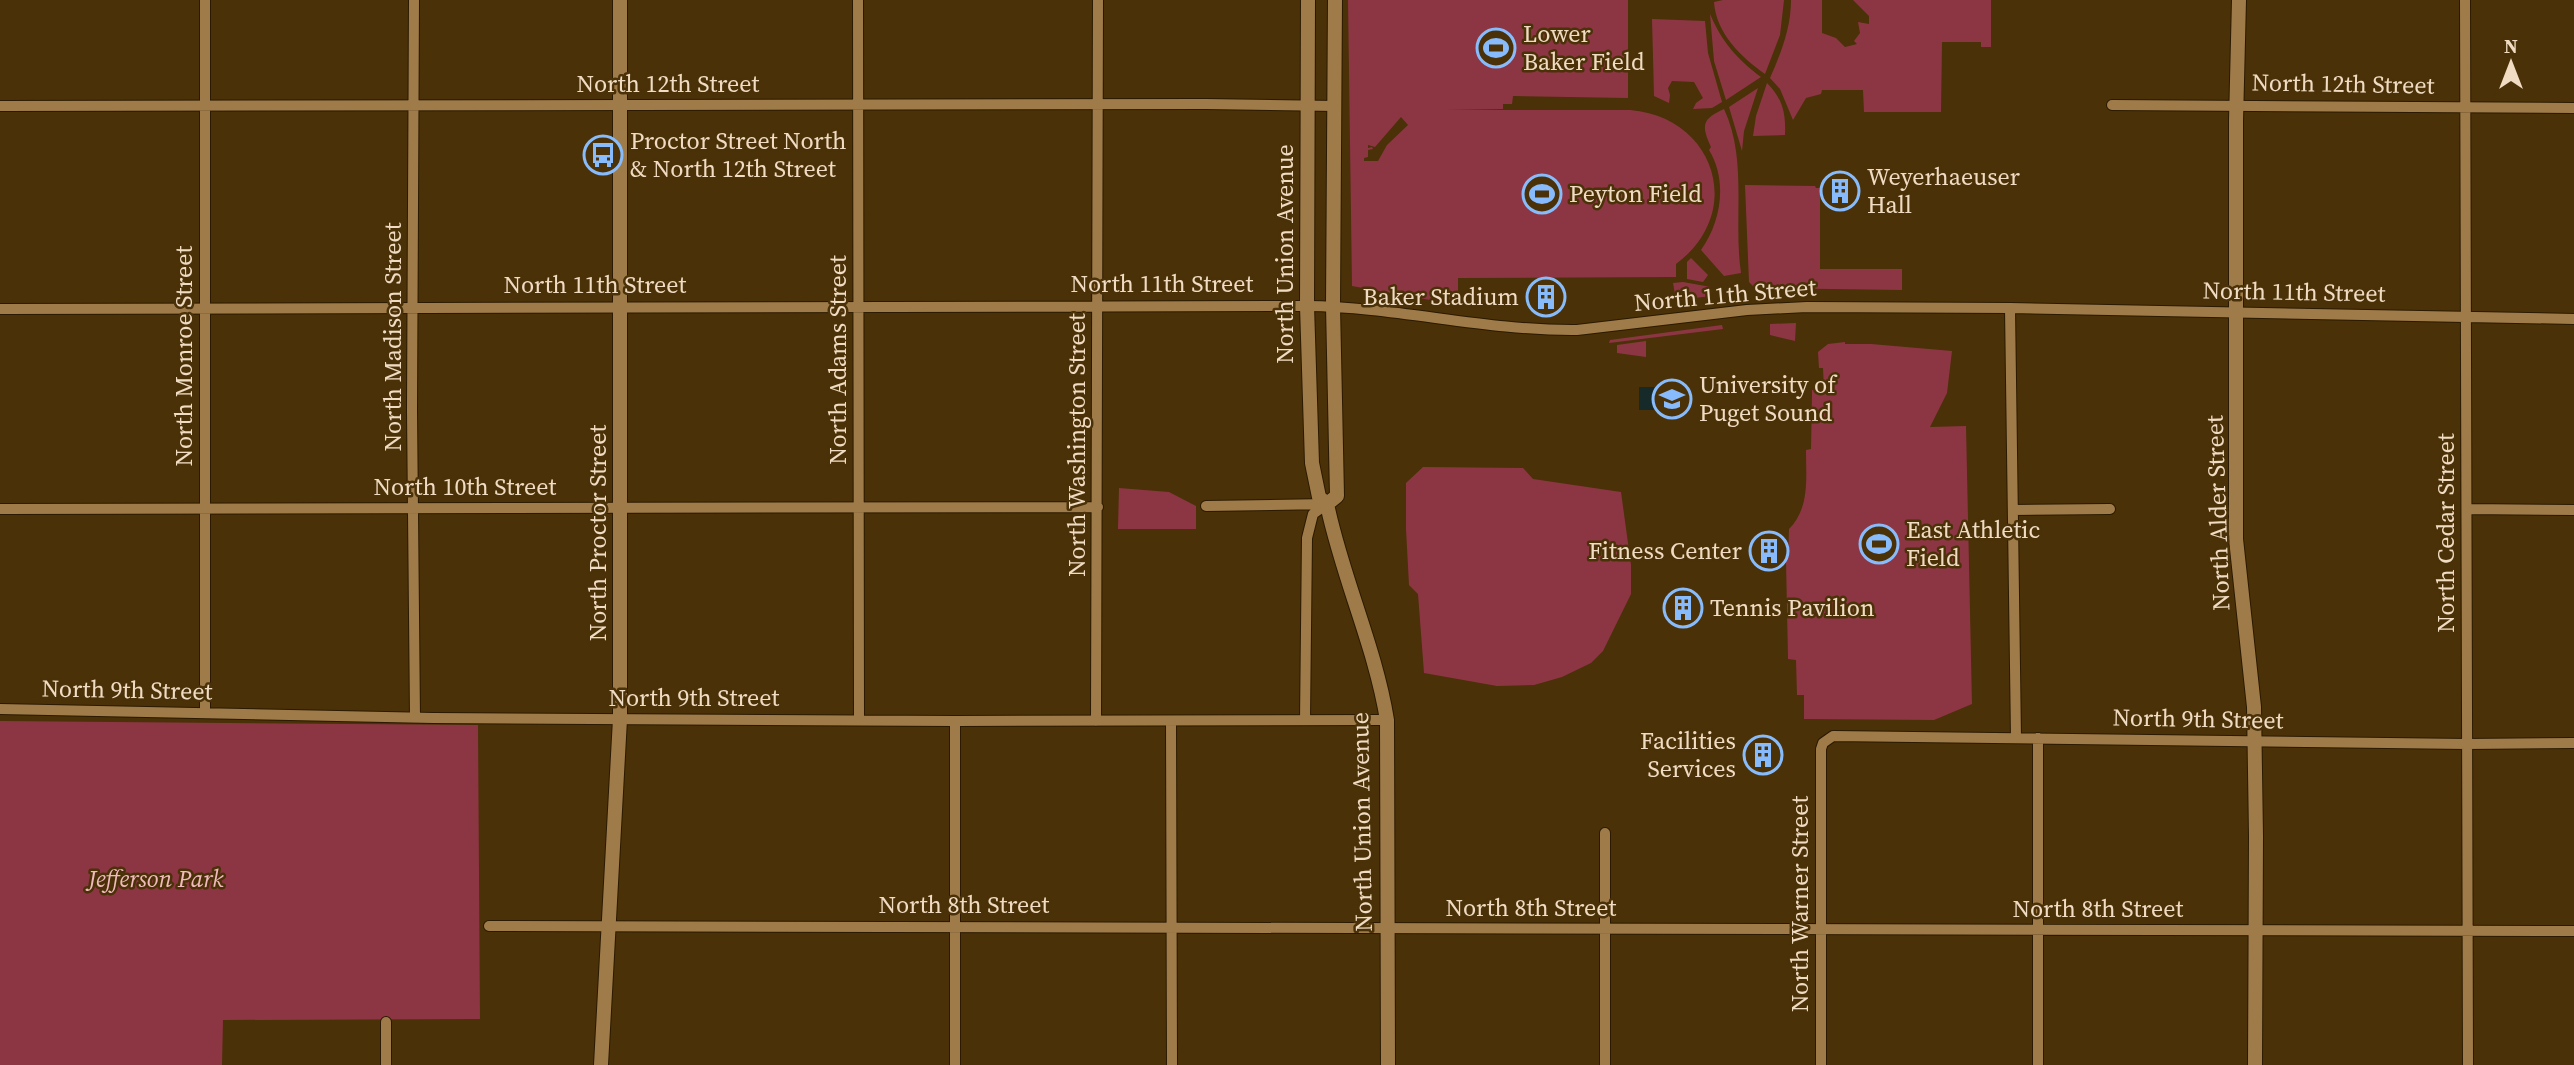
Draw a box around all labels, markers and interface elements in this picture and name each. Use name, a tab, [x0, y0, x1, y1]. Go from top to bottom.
place label: Lower Baker Field	[1523, 17, 1645, 78]
sports icon: Lower Baker Field	[1475, 27, 1517, 69]
north arrow	[2476, 28, 2546, 98]
text: N	[2504, 33, 2518, 59]
street label: North 12th Street	[2251, 65, 2435, 102]
street label: North 12th Street	[577, 67, 760, 100]
place label: Proctor Street North & North 12th Street	[630, 124, 846, 185]
bus stop icon: Proctor Street North & North 12th Street	[582, 134, 624, 176]
street label: North Union Avenue	[1268, 144, 1301, 364]
place label: Weyerhaeuser Hall	[1867, 160, 2020, 221]
building icon: Weyerhaeuser Hall	[1819, 170, 1861, 212]
sports icon: Peyton Field	[1521, 173, 1563, 215]
place label: Peyton Field	[1569, 177, 1702, 210]
street label: North Madison Street	[376, 222, 409, 451]
street label: North Monroe Street	[167, 245, 200, 466]
street label: North Adams Street	[821, 255, 854, 465]
street label: North 11th Street	[1071, 267, 1254, 300]
street label: North 11th Street	[504, 268, 687, 301]
street label: North 11th Street	[1632, 270, 1818, 319]
street label: North 11th Street	[2202, 273, 2386, 310]
building icon: Baker Stadium	[1525, 276, 1567, 318]
place label: Baker Stadium	[1363, 280, 1519, 313]
street label: North Washington Street	[1060, 313, 1093, 577]
place label: University of Puget Sound	[1699, 368, 1838, 429]
school or university icon: University of Puget Sound	[1651, 378, 1693, 420]
street label: North Alder Street	[2198, 414, 2237, 611]
street label: North Proctor Street	[581, 425, 614, 641]
street label: North Cedar Street	[2429, 433, 2462, 633]
street label: North 10th Street	[374, 470, 557, 503]
place label: East Athletic Field	[1906, 513, 2040, 574]
sports icon: East Athletic Field	[1858, 523, 1900, 565]
building icon: Fitness Center	[1748, 530, 1790, 572]
place label: Fitness Center	[1588, 534, 1742, 567]
building icon: Tennis Pavilion	[1662, 587, 1704, 629]
place label: Tennis Pavilion	[1710, 591, 1874, 624]
street label: North 9th Street	[41, 672, 213, 707]
street label: North 9th Street	[609, 681, 780, 714]
street label: North 9th Street	[2112, 701, 2284, 736]
street label: North Union Avenue	[1343, 712, 1380, 932]
place label: Facilities Services	[1640, 724, 1736, 785]
building icon: Facilities Services	[1742, 734, 1784, 776]
street label: North Warner Street	[1783, 796, 1816, 1012]
park label: Jefferson Park	[85, 862, 224, 895]
street label: North 8th Street	[879, 888, 1050, 921]
street label: North 8th Street	[1446, 891, 1617, 924]
street label: North 8th Street	[2013, 892, 2184, 925]

